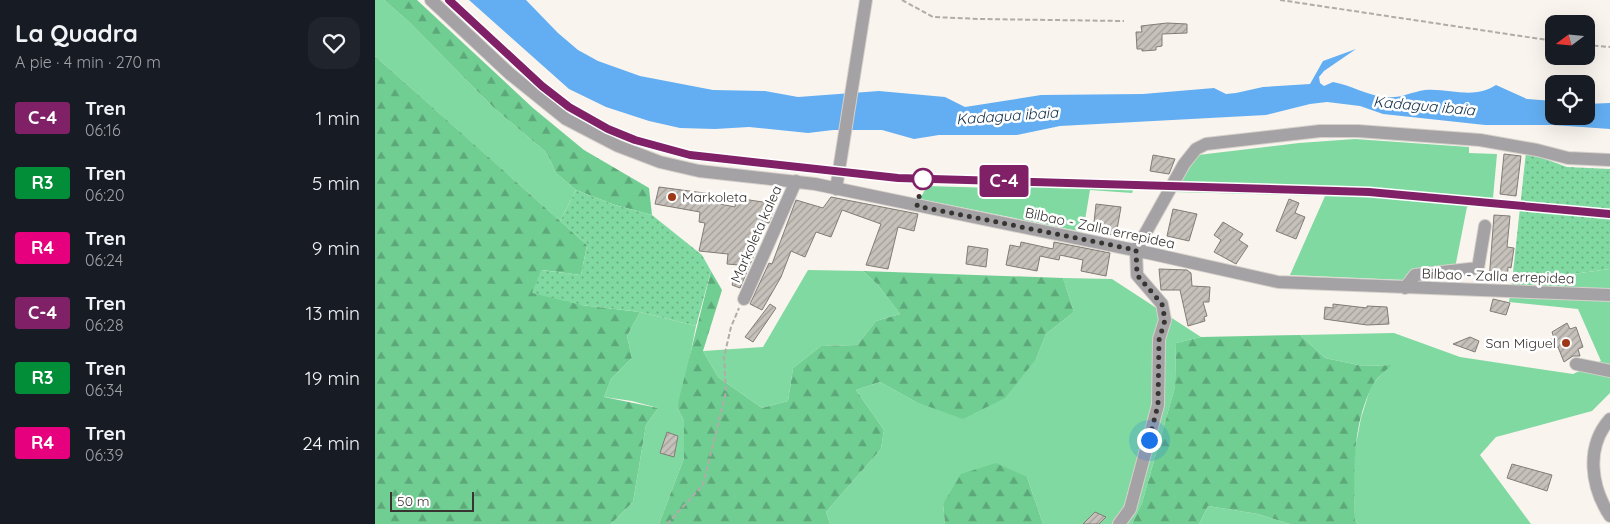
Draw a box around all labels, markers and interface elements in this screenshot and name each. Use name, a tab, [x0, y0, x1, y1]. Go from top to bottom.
north arrow	[1545, 15, 1595, 65]
map controls	[1545, 15, 1595, 125]
button: heart	[308, 17, 360, 69]
text: La Quadra	[15, 18, 138, 48]
text: A pie · 4 min · 270 m	[15, 52, 161, 72]
button: locate	[1545, 75, 1595, 125]
water label: Kadagua ibaia	[1372, 92, 1477, 119]
text: Tren	[85, 96, 126, 120]
water label: Kadagua ibaia	[955, 102, 1059, 129]
text: C-4	[28, 106, 57, 129]
text: 1 min	[315, 106, 360, 130]
text: 06:16	[85, 120, 121, 140]
text: Tren	[85, 161, 126, 185]
line badge: C-4	[975, 165, 1033, 197]
unlabelled marker	[912, 168, 934, 190]
text: C-4	[990, 169, 1019, 192]
text: R3	[31, 171, 54, 194]
text: 5 min	[312, 171, 360, 195]
street label: Markoleta kalea	[727, 183, 785, 285]
text: 06:20	[85, 185, 125, 205]
place label: Markoleta	[682, 188, 747, 206]
marker: Markoleta	[666, 191, 678, 203]
street label: Bilbao - Zalla errepidea	[1023, 203, 1177, 253]
text: Tren	[85, 226, 126, 250]
text: R4	[31, 236, 54, 259]
text: 9 min	[312, 236, 360, 260]
text: 06:24	[85, 250, 123, 270]
street label: Bilbao - Zalla errepidea	[1421, 264, 1575, 288]
text: Tren	[85, 291, 126, 315]
text: C-4	[28, 301, 57, 324]
text: 13 min	[305, 301, 360, 325]
text: 06:28	[85, 315, 124, 335]
place label: San Miguel	[1485, 334, 1556, 352]
marker: San Miguel	[1560, 337, 1572, 349]
text: Tren	[85, 356, 126, 380]
text: R3	[31, 366, 54, 389]
text: 19 min	[305, 366, 360, 390]
text: 06:34	[85, 380, 123, 400]
text: Tren	[85, 421, 126, 445]
your location	[1137, 428, 1162, 453]
text: R4	[31, 431, 54, 454]
text: 24 min	[302, 431, 360, 455]
text: 06:39	[85, 445, 123, 465]
scale bar	[390, 489, 474, 512]
text: 50 m	[397, 492, 430, 510]

